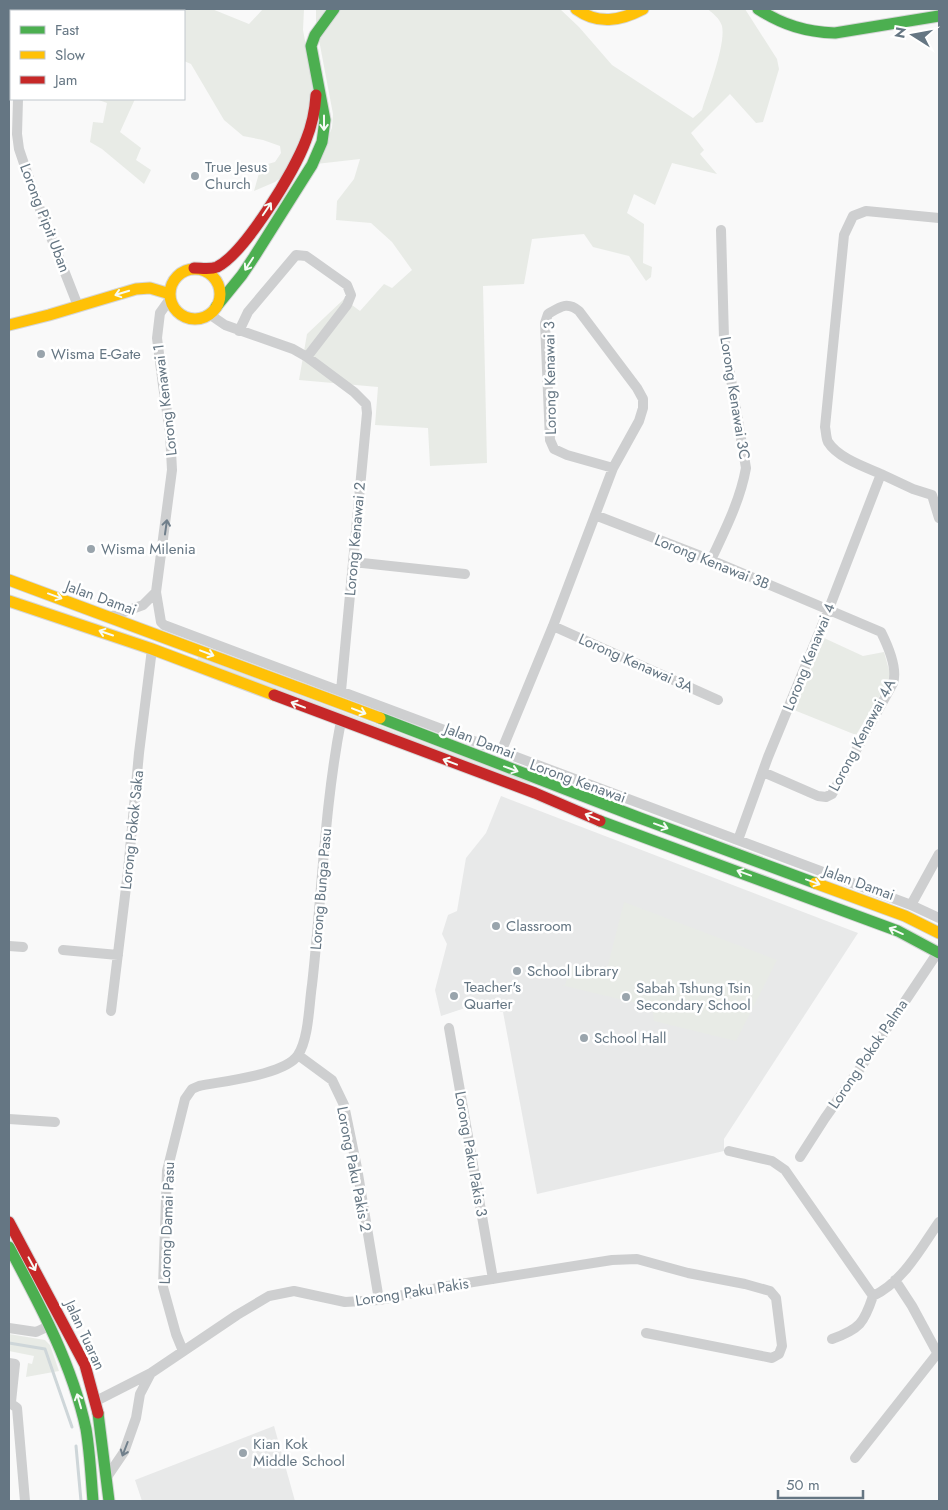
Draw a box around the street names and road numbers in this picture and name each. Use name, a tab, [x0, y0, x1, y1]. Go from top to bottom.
street label: Lorong Pipit Uban	[14, 161, 76, 275]
street label: Lorong Kenawai 3	[538, 321, 562, 435]
street label: Lorong Kenawai 3C	[714, 335, 756, 461]
street label: Lorong Kenawai 1	[147, 343, 183, 457]
street label: Lorong Kenawai 2	[339, 481, 371, 597]
street label: Lorong Kenawai 3B	[651, 529, 773, 595]
street label: Jalan Damai	[61, 574, 140, 621]
street label: Lorong Kenawai 4	[777, 600, 841, 714]
street label: Lorong Kenawai 3A	[575, 628, 697, 698]
street label: Lorong Kenawai 4A	[823, 675, 901, 795]
street label: Jalan Damai	[440, 717, 519, 765]
street label: Lorong Kenawai	[527, 753, 629, 809]
street label: Lorong Pokok Saka	[115, 769, 149, 891]
street label: Lorong Bunga Pasu	[305, 827, 337, 951]
street label: Jalan Damai	[819, 859, 898, 906]
street label: Lorong Pokok Palma	[823, 995, 913, 1113]
street label: Lorong Paku Pakis 3	[449, 1090, 493, 1218]
street label: Lorong Paku Pakis 2	[331, 1104, 377, 1234]
street label: Lorong Damai Pasu	[154, 1161, 180, 1285]
street label: Lorong Paku Pakis	[354, 1272, 470, 1312]
street label: Jalan Tuaran	[58, 1295, 111, 1374]

